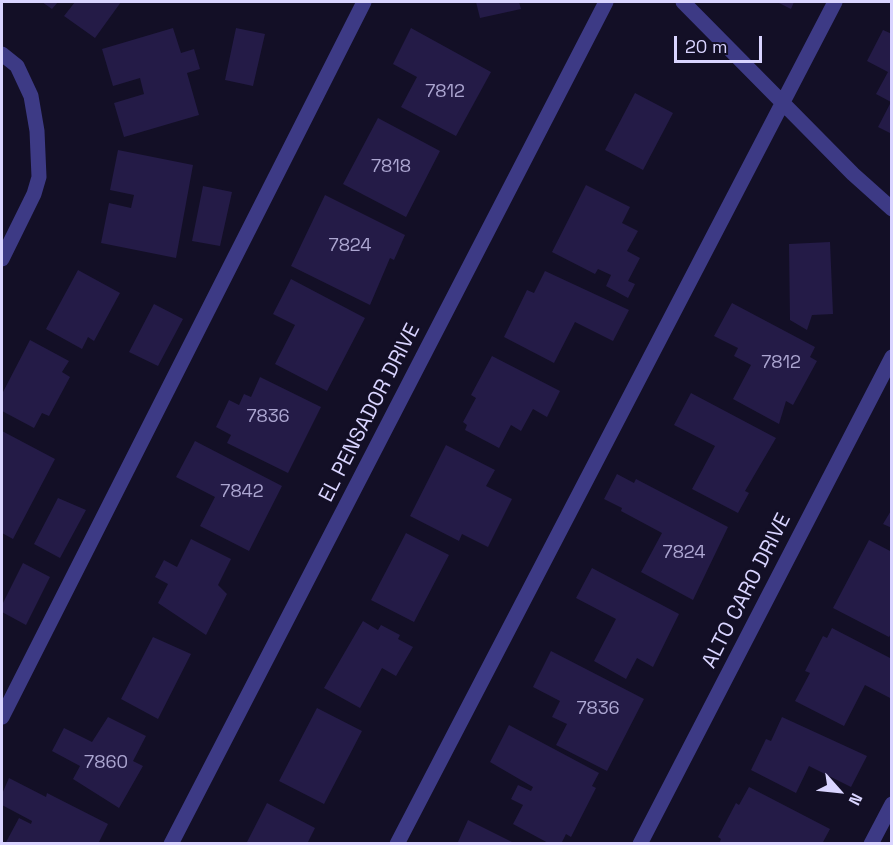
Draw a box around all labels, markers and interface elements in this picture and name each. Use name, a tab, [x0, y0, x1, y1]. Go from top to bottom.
scale bar	[677, 24, 766, 62]
text: 20 m	[685, 35, 728, 58]
house number: 7812	[425, 81, 465, 103]
house number: 7818	[371, 156, 411, 178]
house number: 7824	[329, 235, 371, 257]
street label: EL PENSADOR DRIVE	[314, 320, 426, 506]
house number: 7812	[761, 352, 801, 374]
house number: 7836	[246, 406, 290, 428]
house number: 7842	[220, 481, 264, 503]
street label: ALTO CARO DRIVE	[697, 509, 797, 673]
house number: 7824	[663, 542, 705, 564]
house number: 7836	[576, 698, 620, 720]
house number: 7860	[84, 752, 128, 774]
north arrow	[809, 761, 869, 821]
text: N	[844, 790, 867, 809]

